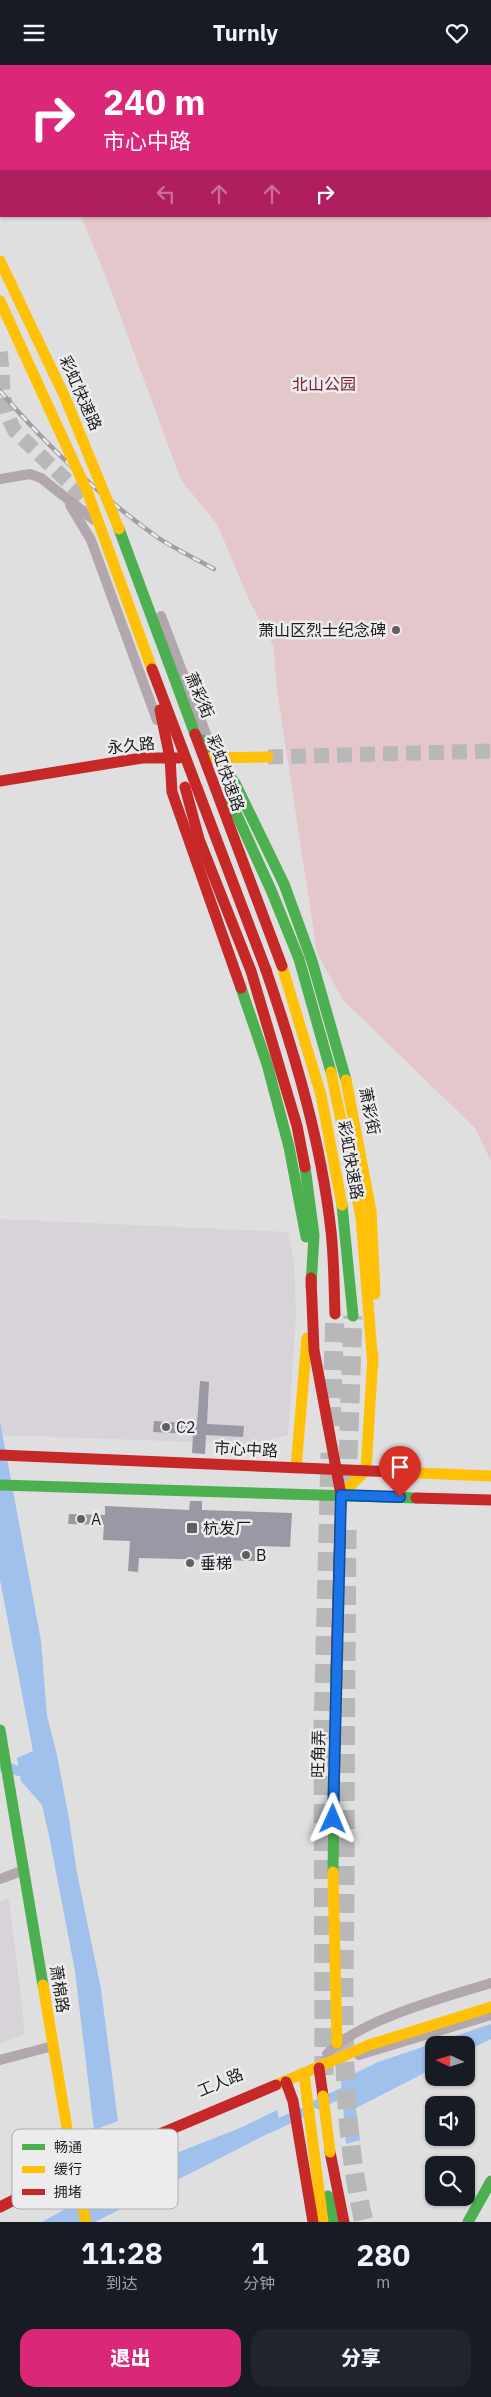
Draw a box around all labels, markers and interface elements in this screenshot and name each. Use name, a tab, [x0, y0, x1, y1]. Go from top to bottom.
text: Turnly	[213, 18, 278, 47]
icon: menu	[20, 19, 48, 47]
icon: heart	[443, 19, 471, 47]
text: 240 m	[103, 79, 206, 125]
icon: right	[20, 85, 85, 150]
text: 市心中路	[103, 126, 191, 155]
icon: left	[152, 180, 180, 208]
icon: ahead	[205, 180, 233, 208]
icon: ahead	[258, 180, 286, 208]
icon: right	[311, 180, 339, 208]
street label: 彩虹快速路	[56, 352, 106, 434]
park label: 北山公园	[292, 374, 356, 394]
place label: 萧山区烈士纪念碑	[258, 620, 386, 640]
marker: 萧山区烈士纪念碑	[390, 624, 402, 636]
street label: 萧彩街	[181, 669, 219, 721]
street label: 彩虹快速路	[203, 732, 249, 814]
street label: 永久路	[106, 733, 156, 757]
street label: 萧彩街	[356, 1086, 384, 1136]
street label: 彩虹快速路	[334, 1119, 368, 1201]
place label: C2	[176, 1417, 196, 1437]
marker: C2	[160, 1421, 172, 1433]
street label: 市心中路	[214, 1437, 278, 1461]
pin	[379, 1446, 421, 1497]
icon: arrive	[386, 1453, 414, 1481]
place label: A	[91, 1509, 101, 1529]
marker: A	[75, 1513, 87, 1525]
place label: 杭发厂	[203, 1518, 251, 1538]
marker: 杭发厂	[185, 1521, 199, 1535]
place label: B	[256, 1545, 266, 1565]
marker: B	[240, 1549, 252, 1561]
place label: 垂梯	[200, 1553, 232, 1573]
marker: 垂梯	[184, 1557, 196, 1569]
street label: 旺角弄	[308, 1730, 328, 1778]
position arrow	[306, 1792, 358, 1844]
street label: 萧棉路	[46, 1964, 74, 2014]
north arrow	[425, 2036, 475, 2086]
map controls	[425, 2036, 475, 2206]
street label: 工人路	[194, 2063, 246, 2101]
button: sound	[425, 2096, 475, 2146]
legend	[12, 2129, 178, 2209]
text: 畅通	[54, 2138, 82, 2156]
button: search	[425, 2156, 475, 2206]
text: 缓行	[54, 2160, 82, 2178]
text: 拥堵	[54, 2183, 82, 2201]
text: 11:28	[81, 2233, 163, 2272]
text: 1	[250, 2233, 268, 2272]
text: 280	[356, 2235, 410, 2274]
text: m	[376, 2272, 390, 2292]
text: 到达	[106, 2273, 138, 2293]
text: 分钟	[243, 2273, 275, 2293]
button: 退出	[20, 2329, 241, 2387]
button: 分享	[251, 2329, 471, 2387]

